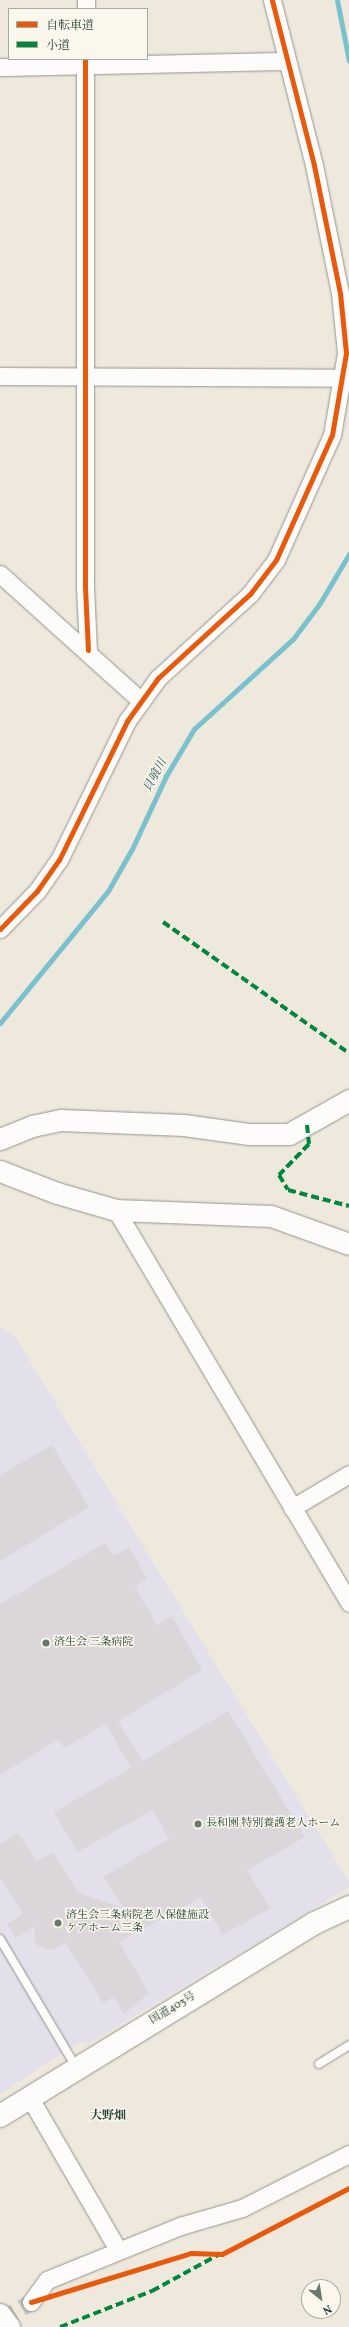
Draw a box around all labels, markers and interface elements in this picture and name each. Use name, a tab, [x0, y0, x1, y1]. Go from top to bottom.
legend	[8, 8, 148, 60]
text: 自転車道	[46, 18, 94, 34]
text: 小道	[46, 38, 70, 54]
water label: 貝喰川	[141, 757, 171, 795]
place label: 済生会 三条病院	[54, 1636, 133, 1650]
marker: 済生会 三条病院	[41, 1638, 51, 1648]
place label: 長和園 特別養護老人ホーム	[206, 1817, 340, 1831]
marker: 長和園 特別養護老人ホーム	[193, 1819, 203, 1829]
place label: 済生会三条病院老人保健施設 ケアホーム三条	[66, 1910, 209, 1936]
marker: 済生会三条病院老人保健施設 ケアホーム三条	[53, 1918, 63, 1928]
street label: 国道403号	[148, 1990, 198, 2028]
district label: 大野畑	[90, 2110, 126, 2124]
north arrow	[301, 2279, 341, 2319]
text: N	[320, 2300, 334, 2317]

